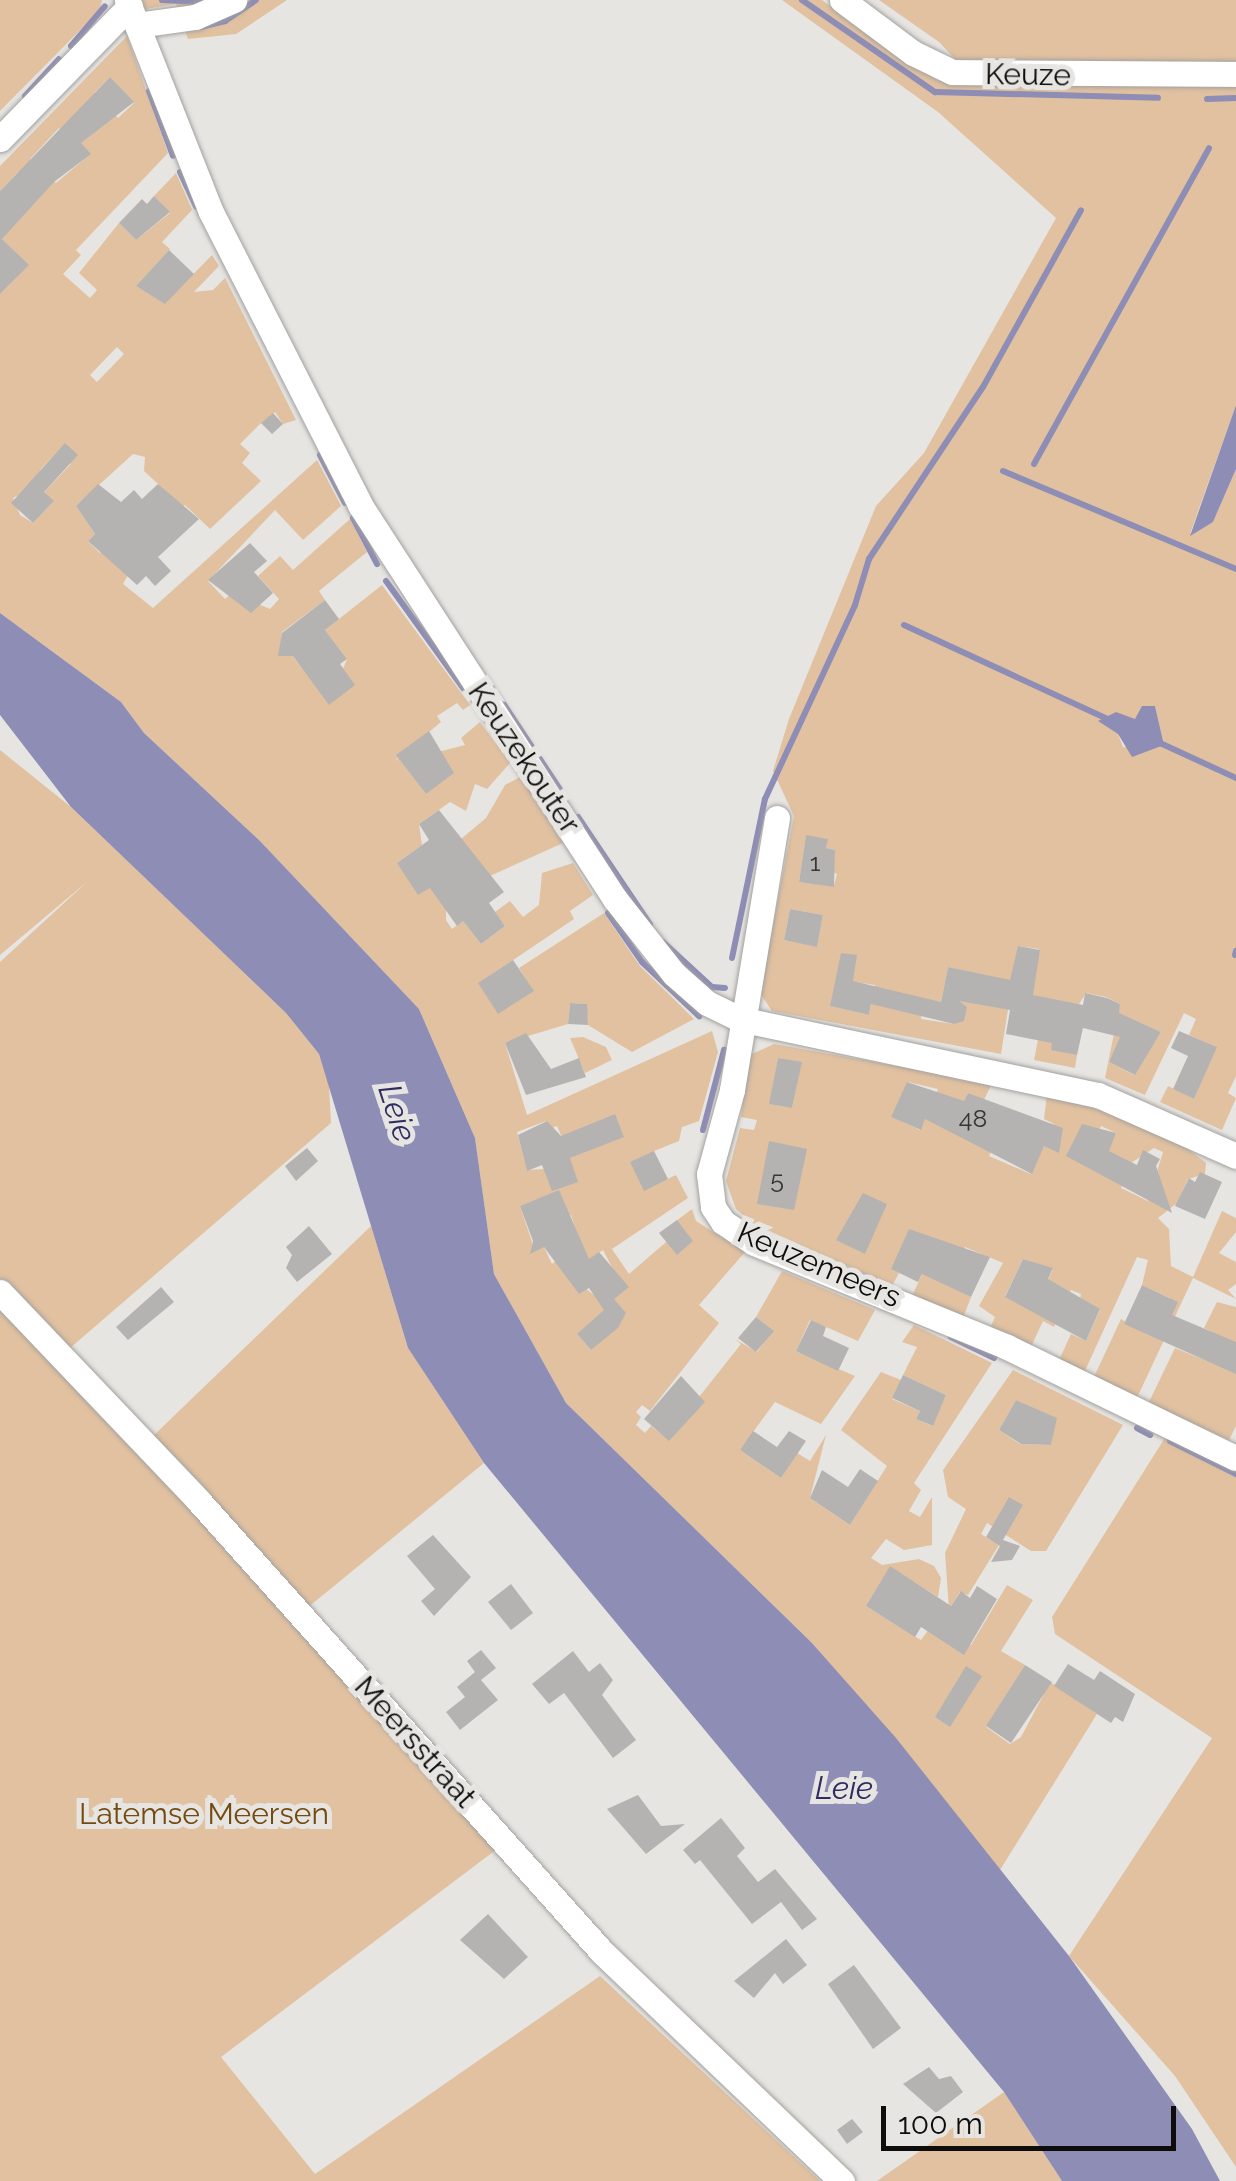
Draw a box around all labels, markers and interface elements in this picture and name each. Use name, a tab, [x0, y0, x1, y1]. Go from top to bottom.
street label: Keuze	[985, 56, 1071, 94]
street label: Keuzekouter	[460, 676, 588, 840]
house number: 1	[810, 847, 820, 877]
water label: Leie	[370, 1079, 424, 1147]
house number: 48	[959, 1103, 987, 1133]
house number: 5	[770, 1164, 784, 1194]
street label: Keuzemeers	[732, 1215, 906, 1315]
street label: Meersstraat	[347, 1669, 483, 1815]
water label: Leie	[815, 1769, 873, 1807]
park label: Latemse Meersen	[79, 1796, 329, 1832]
scale bar	[886, 2086, 1181, 2148]
text: 100 m	[898, 2106, 983, 2141]

